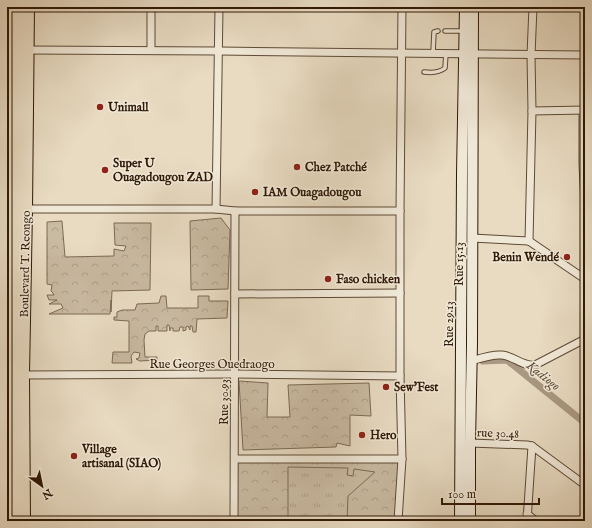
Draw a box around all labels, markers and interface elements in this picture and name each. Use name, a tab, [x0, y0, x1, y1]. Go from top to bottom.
place label: Unimall	[107, 100, 149, 115]
marker: Unimall	[95, 102, 105, 112]
place label: Super U Ouagadougou ZAD	[113, 156, 213, 186]
place label: Chez Patché	[305, 160, 367, 175]
marker: Chez Patché	[292, 162, 302, 172]
marker: Super U Ouagadougou ZAD	[100, 165, 110, 175]
place label: IAM Ouagadougou	[263, 185, 362, 201]
marker: IAM Ouagadougou	[250, 187, 260, 197]
street label: Boulevard T. Reongo	[17, 210, 34, 318]
street label: Rue 15.13	[452, 242, 467, 286]
place label: Benin Wendé	[492, 250, 559, 265]
marker: Benin Wendé	[562, 252, 572, 262]
place label: Faso chicken	[336, 272, 401, 287]
marker: Faso chicken	[323, 274, 333, 284]
street label: Rue 29.13	[442, 301, 457, 347]
street label: Rue Georges Ouedraogo	[149, 357, 275, 372]
water label: Kadiogo	[521, 357, 564, 396]
street label: Rue 30.93	[217, 379, 232, 425]
place label: Sew'Fest	[394, 380, 439, 395]
marker: Sew'Fest	[381, 382, 391, 392]
street label: rue 30.48	[477, 425, 520, 442]
place label: Hero	[370, 428, 397, 443]
marker: Hero	[357, 430, 367, 440]
place label: Village artisanal (SIAO)	[81, 442, 161, 471]
marker: Village artisanal (SIAO)	[69, 451, 79, 461]
north arrow	[22, 466, 62, 506]
scale bar	[442, 480, 539, 506]
text: N	[39, 485, 56, 502]
text: 100 m	[448, 487, 476, 502]

